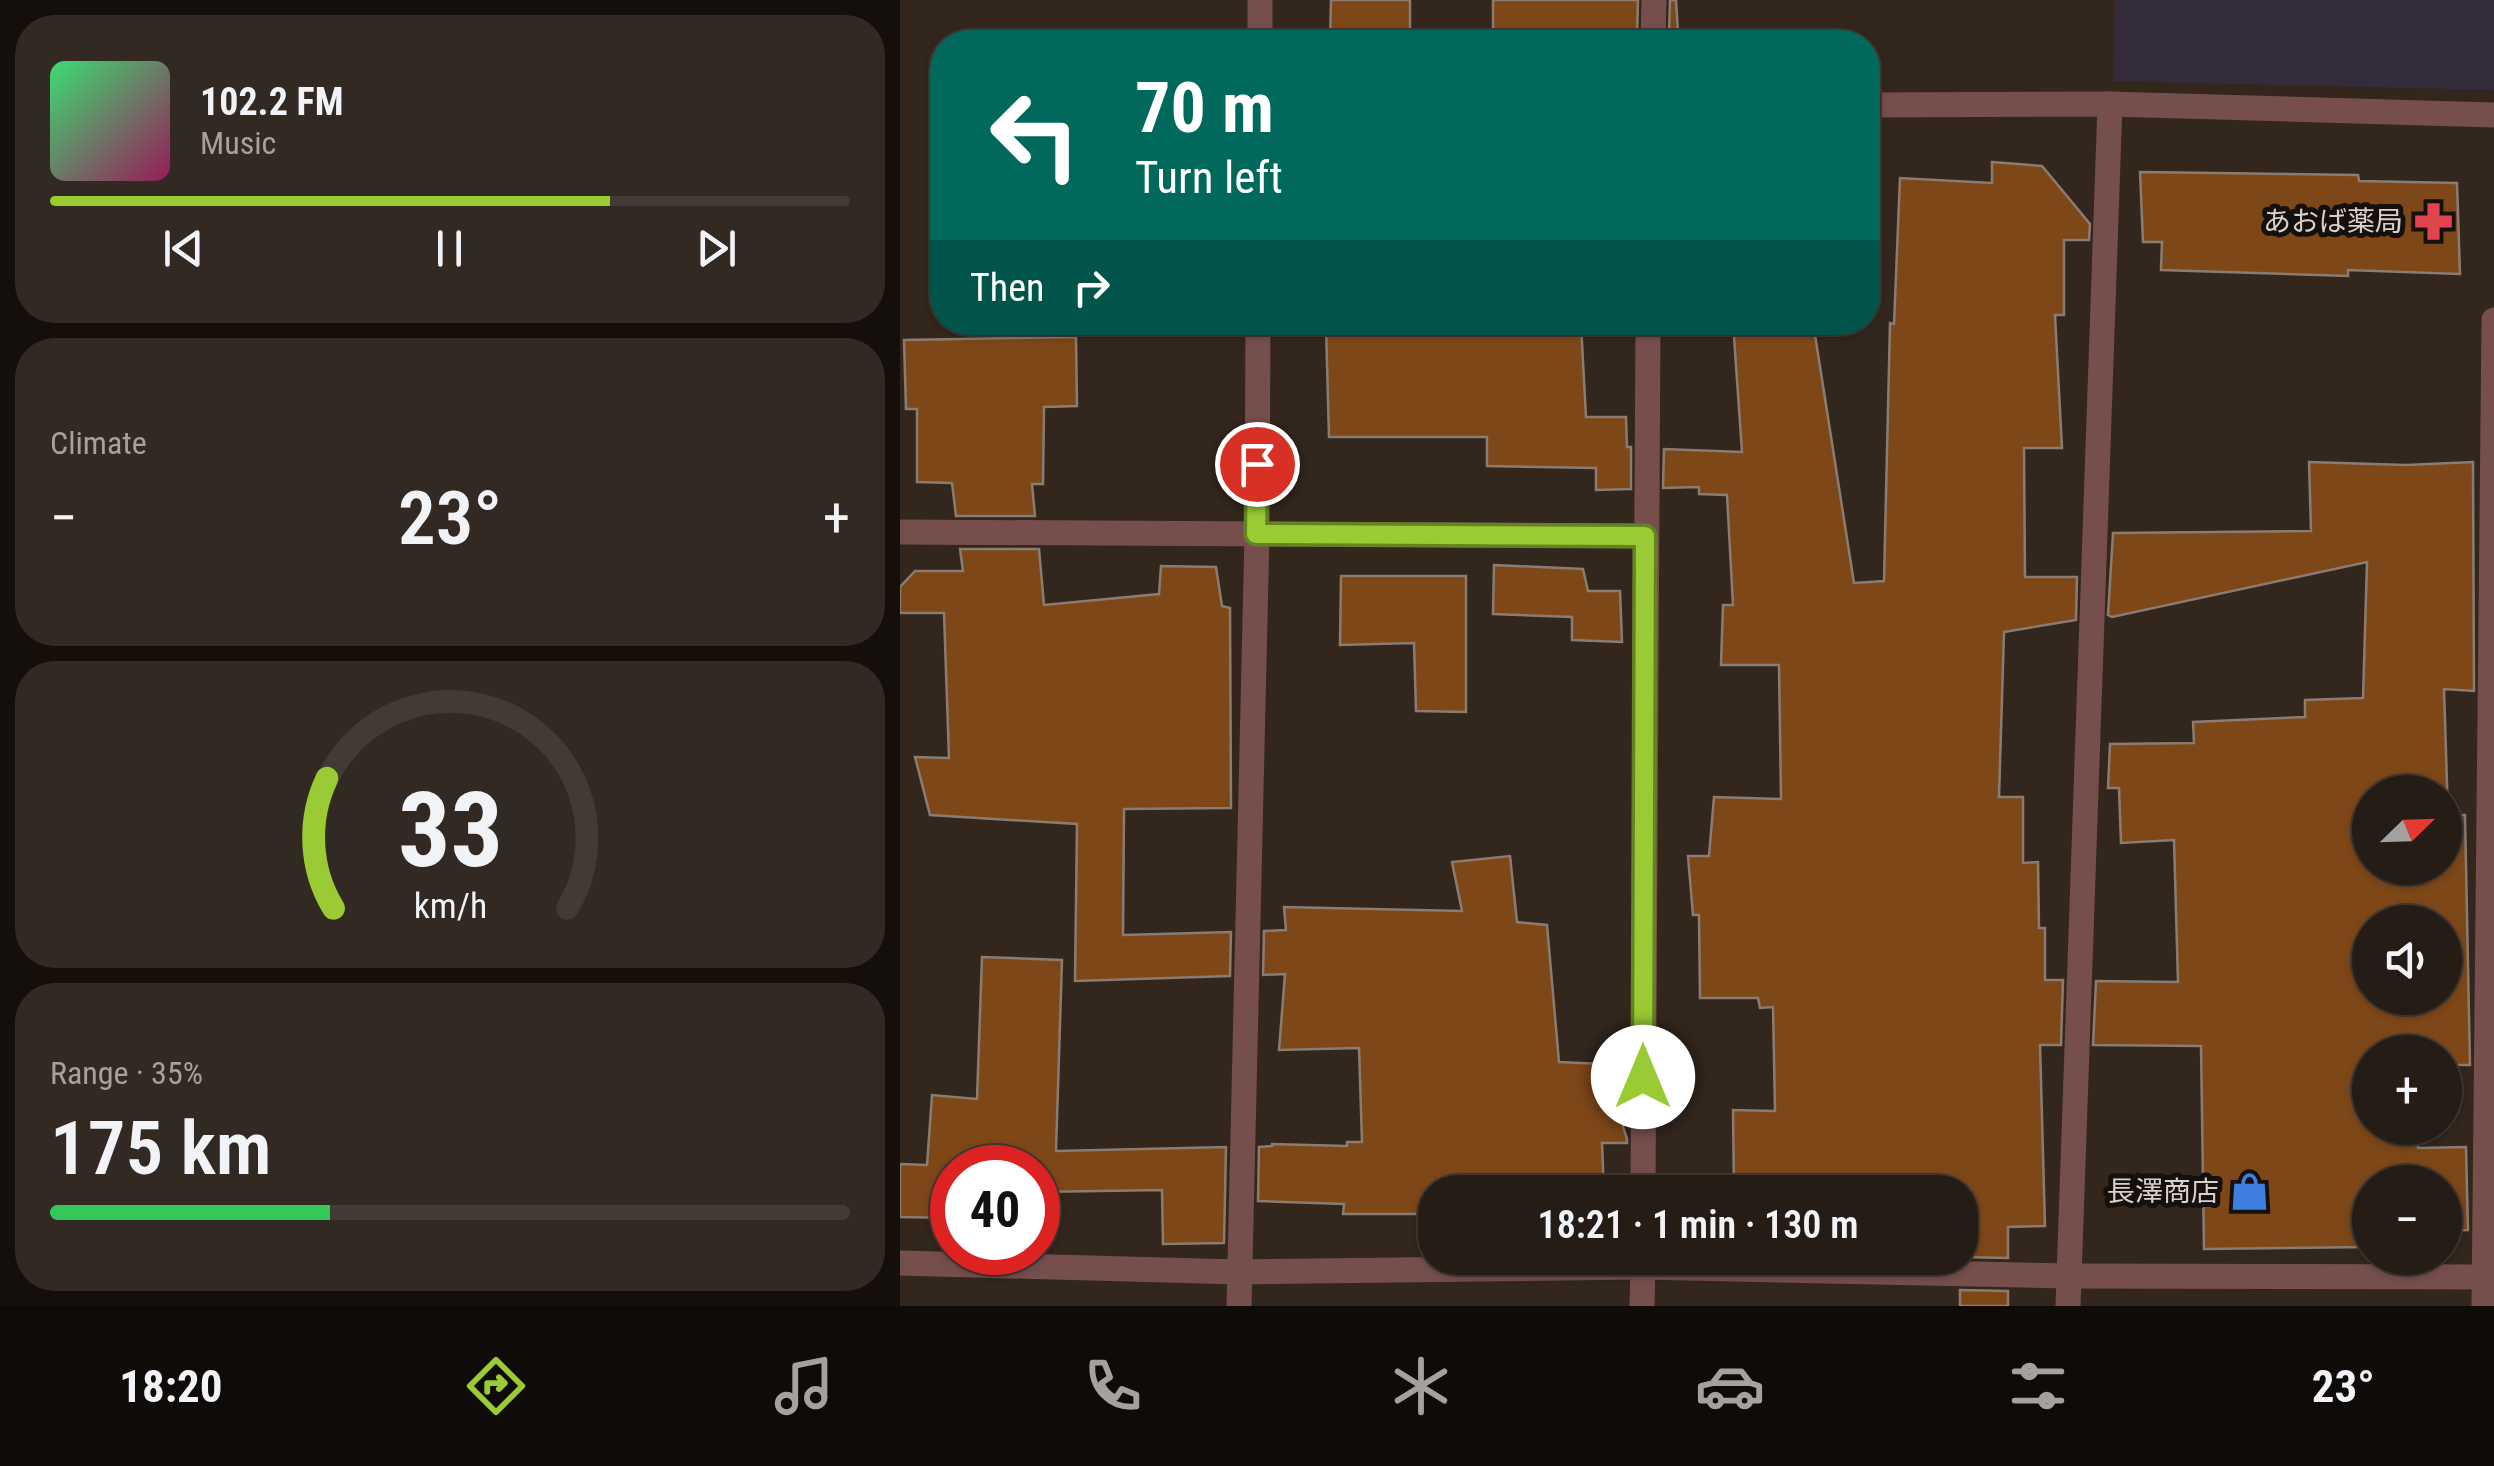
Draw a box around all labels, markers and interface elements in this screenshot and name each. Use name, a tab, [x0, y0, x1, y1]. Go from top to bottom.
text: 70 m	[1135, 67, 1274, 149]
icon: left	[970, 70, 1100, 200]
text: 102.2 FM	[200, 80, 344, 124]
text: Music	[200, 124, 276, 162]
text: Turn left	[1135, 151, 1283, 204]
pharmacy icon: あおば薬局	[2412, 200, 2454, 242]
place label: あおば薬局	[2263, 205, 2403, 238]
icon: previous	[156, 221, 211, 276]
icon: pause	[422, 221, 477, 276]
icon: next	[689, 221, 744, 276]
icon: right	[1064, 260, 1119, 315]
text: Then	[970, 266, 1044, 310]
pin	[1215, 422, 1300, 507]
text: Climate	[50, 424, 147, 462]
icon: arrive	[1230, 437, 1285, 492]
text: 23°	[398, 474, 502, 562]
text: −	[50, 486, 78, 550]
text: +	[823, 486, 850, 550]
text: 33	[397, 770, 503, 891]
north arrow	[2352, 775, 2462, 885]
map controls	[2352, 775, 2462, 1275]
text: km/h	[413, 885, 487, 927]
button: sound	[2352, 905, 2462, 1015]
position arrow	[1591, 1025, 1695, 1129]
button: +	[2352, 1035, 2462, 1145]
text: Range · 35%	[50, 1054, 203, 1092]
text: 175 km	[50, 1104, 272, 1192]
speed limit sign: 40	[930, 1145, 1060, 1275]
button: −	[2352, 1165, 2462, 1275]
shop icon: 長澤商店	[2228, 1170, 2270, 1212]
place label: 長澤商店	[2107, 1175, 2219, 1208]
text: 18:21 · 1 min · 130 m	[1538, 1203, 1858, 1247]
icon: directions	[461, 1351, 531, 1421]
icon: music	[769, 1351, 839, 1421]
icon: phone	[1078, 1351, 1148, 1421]
icon: climate	[1386, 1351, 1456, 1421]
icon: car	[1695, 1351, 1765, 1421]
icon: filters	[2003, 1351, 2073, 1421]
text: 18:20	[119, 1360, 223, 1413]
text: 23°	[2312, 1360, 2375, 1413]

